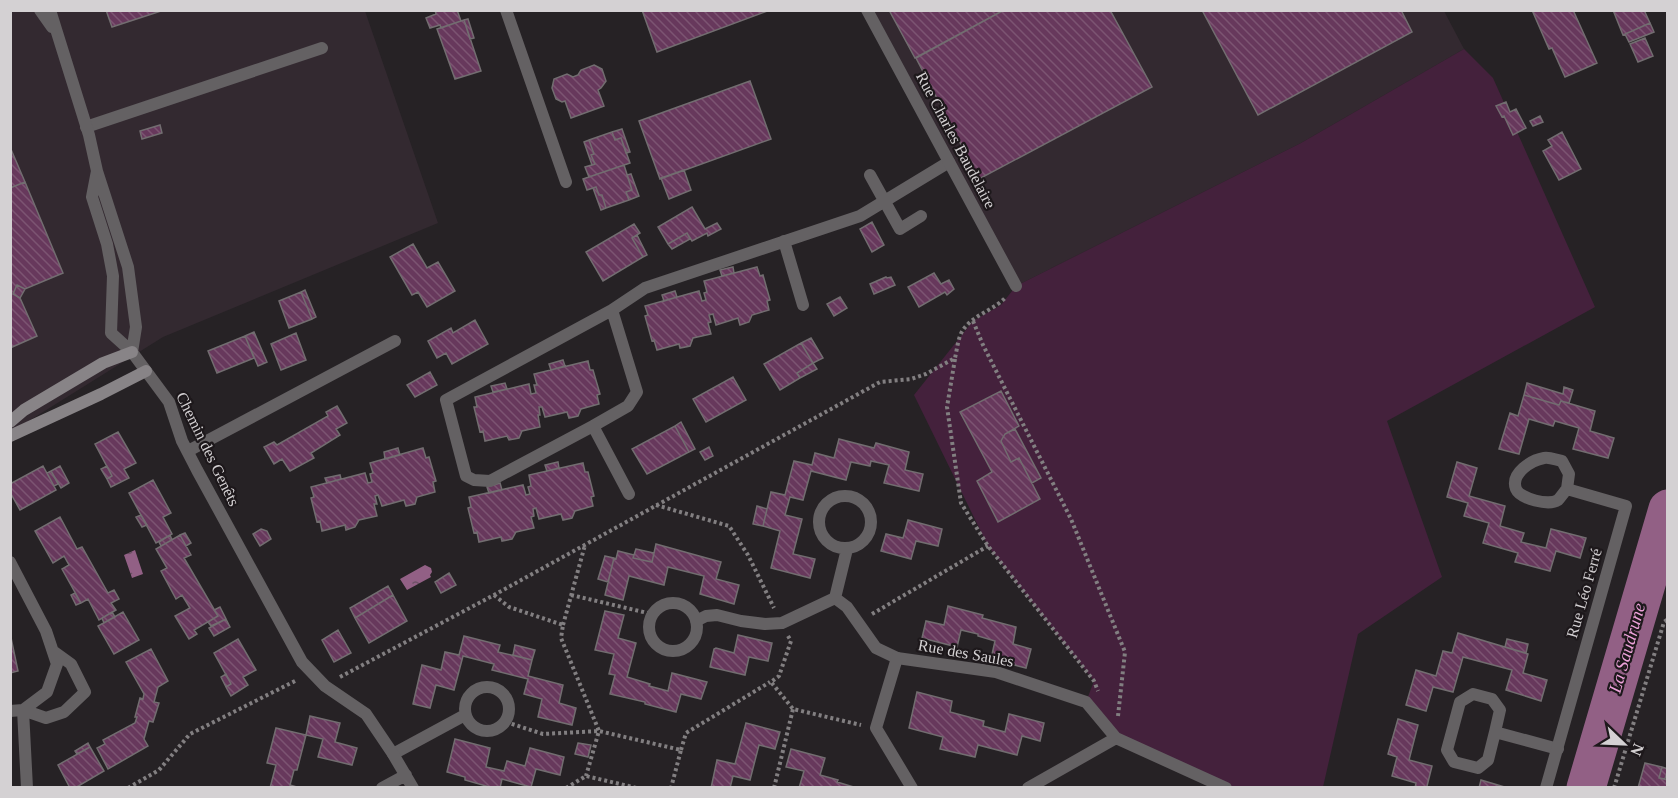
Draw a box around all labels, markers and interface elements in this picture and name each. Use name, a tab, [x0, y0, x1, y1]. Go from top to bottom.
street label: Rue Charles Baudelaire	[913, 69, 999, 211]
street label: Chemin des Genêts	[173, 389, 243, 509]
street label: Rue Léo Ferré	[1563, 546, 1605, 640]
water label: La Saudrune	[1604, 601, 1649, 696]
street label: Rue des Saules	[917, 636, 1015, 670]
north arrow	[1594, 714, 1654, 774]
text: N	[1627, 741, 1647, 759]

